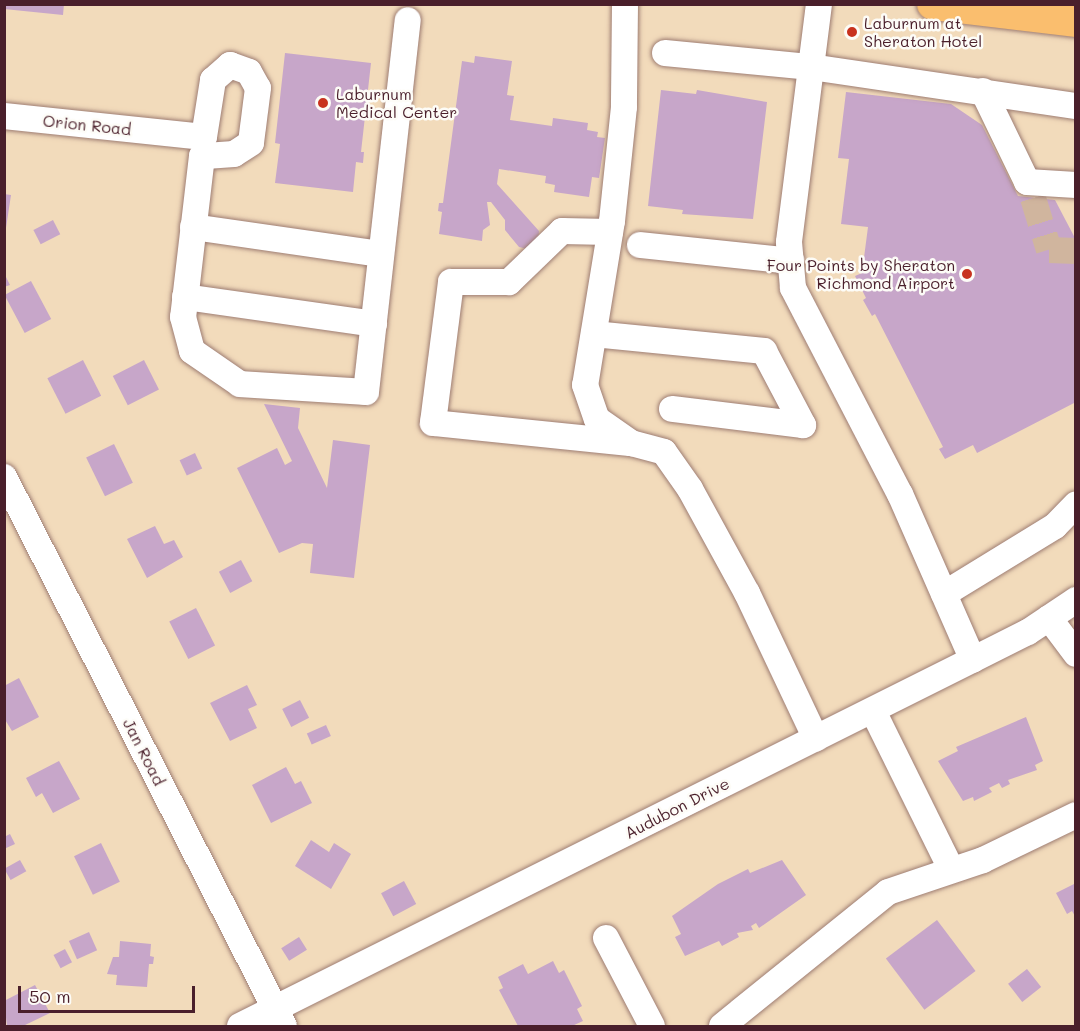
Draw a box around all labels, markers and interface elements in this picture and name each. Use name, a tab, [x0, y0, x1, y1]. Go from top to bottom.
place label: Laburnum at Sheraton Hotel	[864, 13, 982, 51]
marker: Laburnum at Sheraton Hotel	[845, 25, 859, 39]
place label: Laburnum Medical Center	[336, 84, 457, 122]
marker: Laburnum Medical Center	[314, 94, 332, 112]
street label: Orion Road	[42, 111, 132, 139]
place label: Four Points by Sheraton Richmond Airport	[767, 255, 955, 293]
marker: Four Points by Sheraton Richmond Airport	[960, 267, 974, 281]
street label: Jan Road	[119, 715, 169, 789]
street label: Audubon Drive	[622, 773, 732, 843]
scale bar	[21, 974, 198, 1012]
text: 50 m	[29, 984, 71, 1008]

